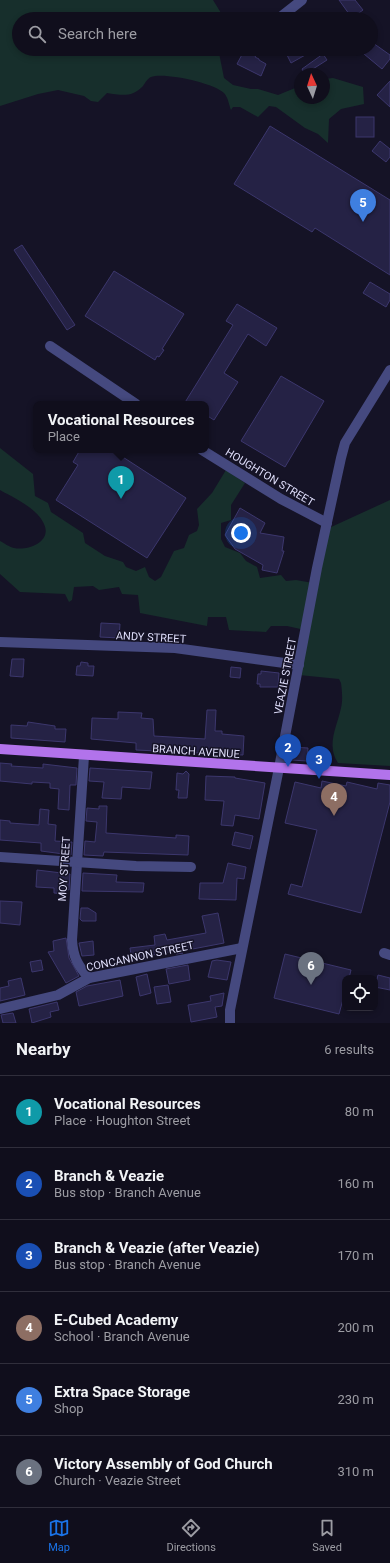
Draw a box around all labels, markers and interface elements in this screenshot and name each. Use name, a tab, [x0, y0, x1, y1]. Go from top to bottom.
search box	[12, 12, 378, 56]
icon: search	[26, 23, 48, 45]
text: Search here	[58, 25, 137, 43]
north arrow	[294, 68, 330, 104]
pin: 5	[350, 189, 376, 222]
popup	[33, 401, 209, 453]
text: Vocational Resources	[48, 411, 194, 429]
text: Place	[48, 429, 80, 444]
street label: HOUGHTON STREET	[223, 446, 317, 509]
pin: 1	[108, 466, 134, 499]
your location	[231, 523, 251, 543]
street label: ANDY STREET	[115, 629, 187, 646]
street label: VEAZIE STREET	[272, 636, 299, 716]
pin: 2	[275, 734, 301, 767]
street label: BRANCH AVENUE	[152, 742, 240, 761]
pin: 3	[306, 746, 332, 779]
pin: 4	[321, 783, 347, 816]
street label: MOY STREET	[56, 836, 73, 902]
street label: CONCANNON STREET	[85, 939, 196, 974]
pin: 6	[298, 952, 324, 985]
map controls	[342, 975, 378, 1011]
button: locate	[342, 975, 378, 1011]
text: Nearby	[16, 1039, 71, 1059]
text: 6 results	[324, 1042, 374, 1057]
text: Vocational Resources	[54, 1095, 201, 1113]
text: 1	[25, 1104, 33, 1119]
text: 80 m	[345, 1104, 374, 1119]
text: Place · Houghton Street	[54, 1113, 191, 1128]
text: Branch & Veazie	[54, 1167, 164, 1185]
text: 2	[25, 1176, 33, 1191]
text: 160 m	[337, 1176, 374, 1191]
text: Bus stop · Branch Avenue	[54, 1185, 201, 1200]
text: Branch & Veazie (after Veazie)	[54, 1239, 259, 1257]
text: 3	[25, 1248, 33, 1263]
text: 170 m	[337, 1248, 374, 1263]
text: Bus stop · Branch Avenue	[54, 1257, 201, 1272]
text: E-Cubed Academy	[54, 1311, 178, 1329]
text: 4	[25, 1320, 33, 1335]
text: 200 m	[337, 1320, 374, 1335]
text: School · Branch Avenue	[54, 1329, 190, 1344]
text: Extra Space Storage	[54, 1383, 190, 1401]
text: 5	[25, 1392, 33, 1407]
text: 230 m	[337, 1392, 374, 1407]
text: Shop	[54, 1401, 84, 1416]
text: Victory Assembly of God Church	[54, 1455, 273, 1473]
text: 6	[25, 1464, 33, 1479]
text: 310 m	[337, 1464, 374, 1479]
text: Church · Veazie Street	[54, 1473, 181, 1488]
tab: Map	[48, 1517, 70, 1554]
tab: Directions	[166, 1517, 216, 1554]
tab: Saved	[312, 1517, 342, 1554]

